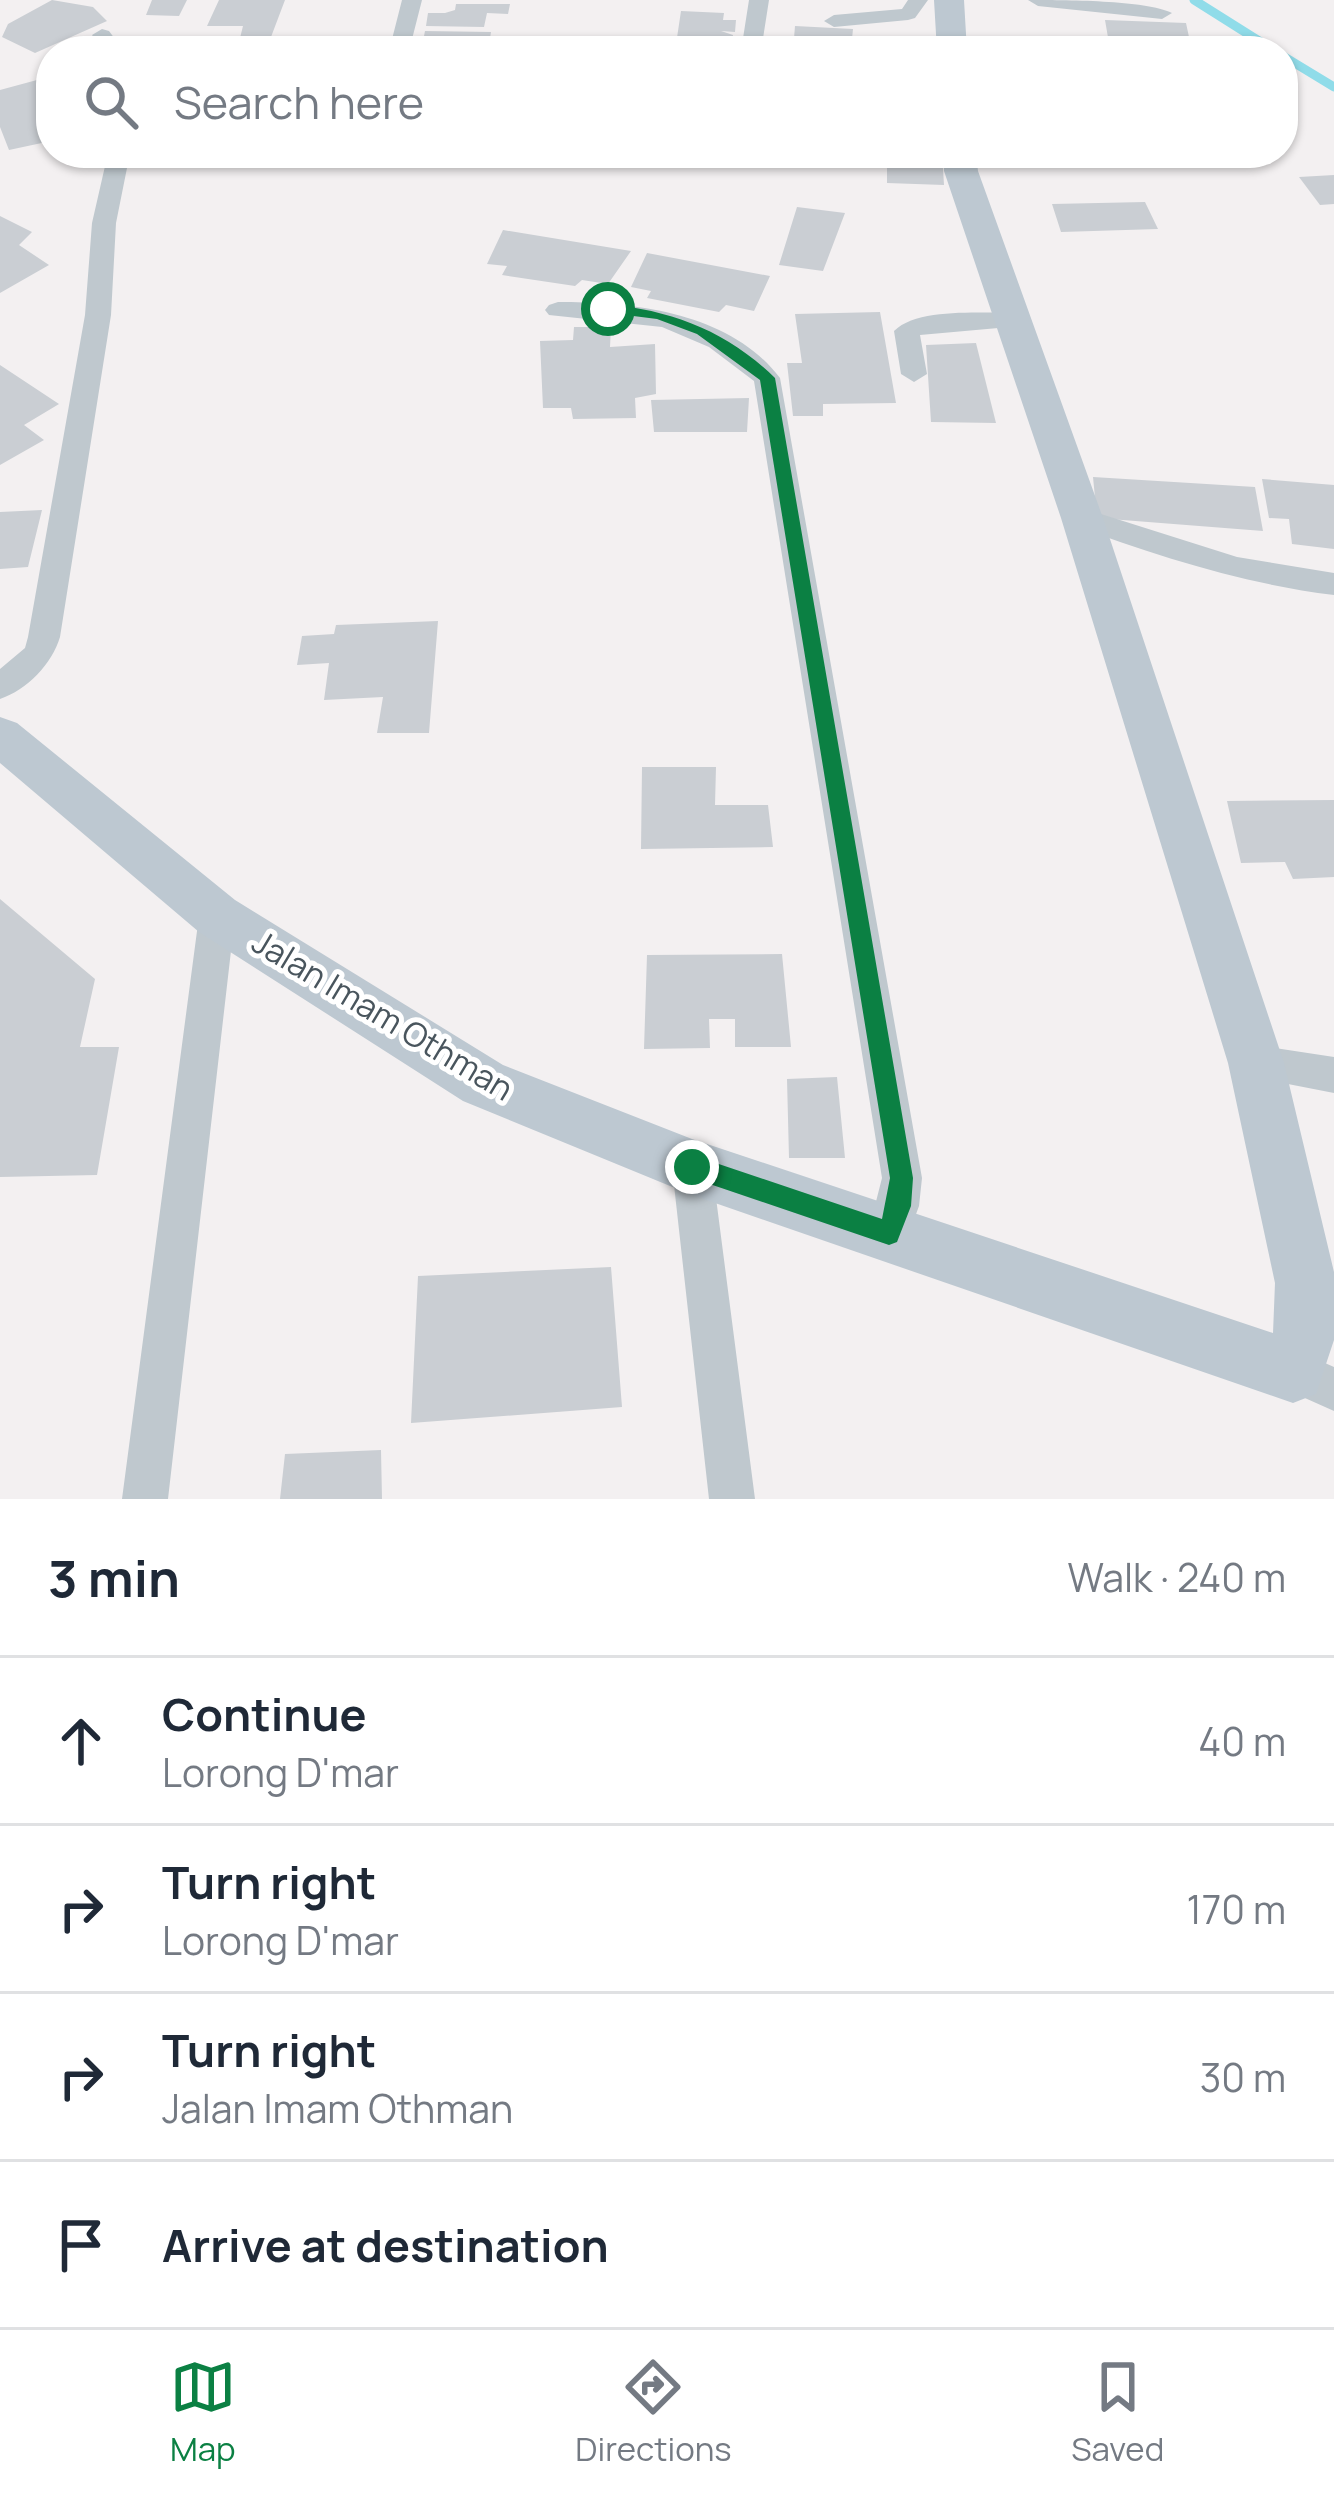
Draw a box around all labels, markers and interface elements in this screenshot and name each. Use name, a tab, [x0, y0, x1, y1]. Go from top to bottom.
search box	[36, 36, 1298, 168]
icon: search	[78, 69, 144, 135]
text: Search here	[174, 71, 424, 133]
route start	[581, 282, 635, 336]
street label: Jalan Imam Othman	[244, 919, 522, 1110]
route end	[665, 1140, 719, 1194]
text: 3 min	[48, 1543, 180, 1612]
text: Walk · 240 m	[1068, 1550, 1286, 1604]
text: Continue	[162, 1683, 367, 1745]
icon: ahead	[48, 1708, 114, 1774]
text: 40 m	[1198, 1714, 1286, 1768]
text: Lorong D'mar	[162, 1745, 399, 1799]
text: Turn right	[162, 1851, 376, 1913]
icon: right	[48, 1876, 114, 1942]
text: 170 m	[1187, 1882, 1286, 1936]
text: Lorong D'mar	[162, 1913, 399, 1967]
text: Turn right	[162, 2019, 376, 2081]
icon: right	[48, 2044, 114, 2110]
text: 30 m	[1200, 2050, 1286, 2104]
text: Jalan Imam Othman	[162, 2081, 513, 2135]
icon: arrive	[48, 2212, 114, 2278]
text: Arrive at destination	[162, 2214, 609, 2276]
tab: Map	[170, 2354, 236, 2471]
tab: Directions	[575, 2354, 732, 2471]
tab: Saved	[1071, 2354, 1164, 2471]

